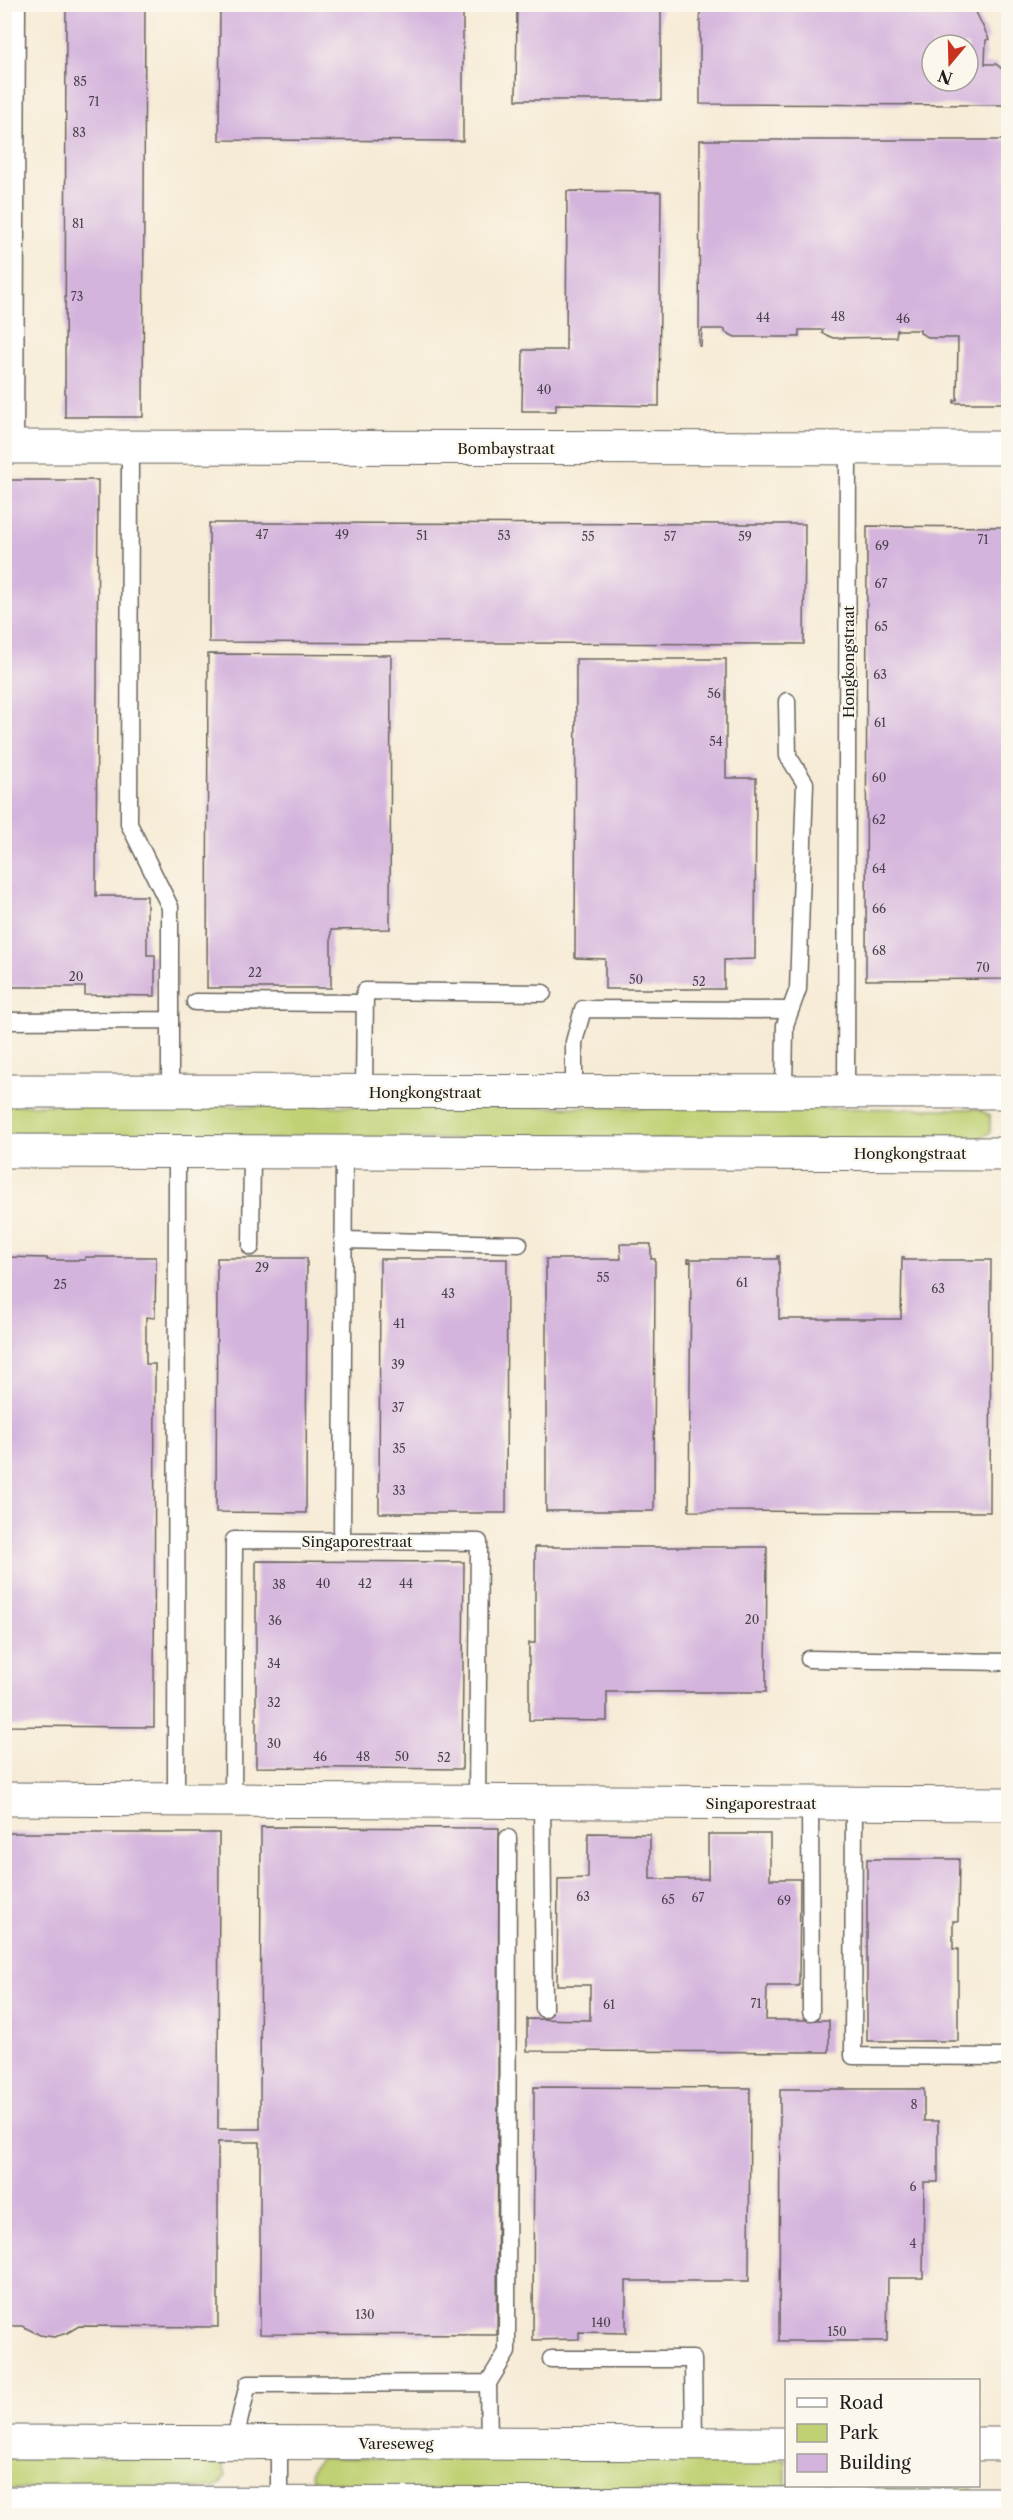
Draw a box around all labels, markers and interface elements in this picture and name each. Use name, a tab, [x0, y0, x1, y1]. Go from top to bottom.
north arrow	[920, 33, 980, 93]
text: N	[935, 65, 955, 89]
house number: 85	[73, 74, 87, 89]
house number: 71	[89, 94, 99, 109]
house number: 83	[72, 125, 86, 140]
house number: 81	[72, 216, 84, 231]
house number: 73	[71, 289, 83, 304]
house number: 48	[831, 309, 845, 324]
house number: 44	[756, 310, 770, 325]
house number: 46	[896, 311, 910, 326]
house number: 40	[537, 382, 551, 397]
street label: Bombaystraat	[457, 439, 555, 458]
house number: 47	[256, 527, 269, 542]
house number: 49	[335, 527, 349, 542]
house number: 51	[416, 528, 428, 543]
house number: 53	[497, 528, 511, 543]
house number: 55	[581, 529, 595, 544]
house number: 57	[664, 529, 676, 544]
house number: 59	[738, 529, 752, 544]
house number: 71	[978, 532, 988, 547]
house number: 69	[875, 538, 889, 553]
house number: 67	[875, 576, 887, 591]
street label: Hongkongstraat	[839, 605, 858, 718]
house number: 65	[874, 619, 888, 634]
house number: 63	[873, 667, 887, 682]
house number: 56	[707, 686, 721, 701]
house number: 61	[874, 715, 886, 730]
house number: 54	[709, 734, 723, 749]
house number: 60	[872, 770, 886, 785]
house number: 62	[872, 812, 886, 827]
house number: 64	[872, 861, 886, 876]
house number: 66	[872, 901, 886, 916]
house number: 68	[872, 943, 886, 958]
house number: 70	[976, 960, 990, 975]
house number: 22	[248, 965, 262, 980]
house number: 20	[69, 969, 83, 984]
house number: 50	[629, 972, 643, 987]
house number: 52	[692, 974, 706, 989]
street label: Hongkongstraat	[369, 1083, 482, 1102]
street label: Hongkongstraat	[854, 1144, 967, 1163]
house number: 29	[255, 1260, 269, 1275]
house number: 55	[596, 1270, 610, 1285]
house number: 61	[736, 1275, 748, 1290]
house number: 25	[53, 1277, 67, 1292]
house number: 63	[931, 1281, 945, 1296]
house number: 43	[441, 1286, 455, 1301]
house number: 41	[393, 1316, 405, 1331]
house number: 39	[391, 1357, 405, 1372]
house number: 37	[392, 1400, 404, 1415]
house number: 35	[392, 1441, 406, 1456]
house number: 33	[392, 1483, 406, 1498]
street label: Singaporestraat	[302, 1532, 413, 1551]
house number: 40	[316, 1576, 330, 1591]
house number: 42	[358, 1576, 372, 1591]
house number: 44	[399, 1576, 413, 1591]
house number: 38	[272, 1577, 286, 1592]
house number: 20	[745, 1612, 759, 1627]
house number: 36	[268, 1613, 282, 1628]
house number: 34	[267, 1656, 281, 1671]
house number: 32	[267, 1695, 281, 1710]
house number: 30	[267, 1736, 281, 1751]
house number: 46	[313, 1749, 327, 1764]
house number: 48	[356, 1749, 370, 1764]
house number: 50	[395, 1749, 409, 1764]
house number: 52	[437, 1750, 451, 1765]
street label: Singaporestraat	[706, 1794, 817, 1813]
house number: 63	[576, 1889, 590, 1904]
house number: 67	[692, 1890, 704, 1905]
house number: 65	[661, 1892, 675, 1907]
house number: 69	[777, 1893, 791, 1908]
house number: 71	[751, 1996, 761, 2011]
house number: 61	[603, 1997, 615, 2012]
house number: 8	[910, 2097, 918, 2112]
house number: 6	[909, 2179, 917, 2194]
house number: 4	[910, 2236, 917, 2251]
house number: 130	[355, 2307, 375, 2322]
house number: 140	[591, 2315, 611, 2330]
house number: 150	[827, 2324, 847, 2339]
legend	[785, 2379, 980, 2487]
text: Road	[839, 2392, 884, 2414]
text: Park	[839, 2422, 880, 2444]
street label: Vareseweg	[358, 2434, 434, 2453]
text: Building	[839, 2452, 911, 2474]

